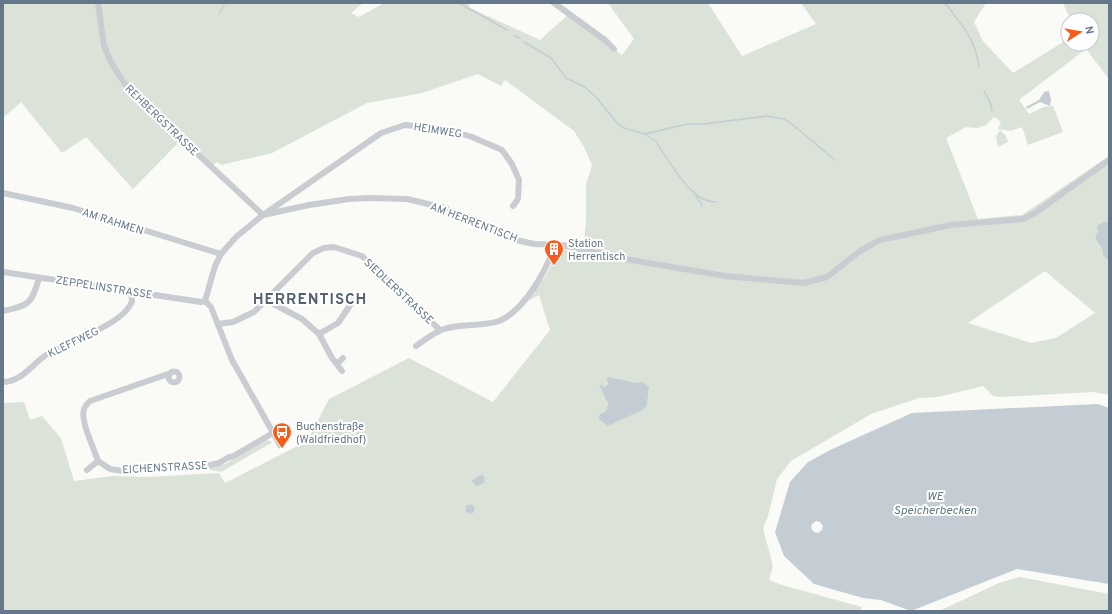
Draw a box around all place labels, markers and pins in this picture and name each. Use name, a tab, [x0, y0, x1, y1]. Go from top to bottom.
place label: Station Herrentisch	[568, 237, 626, 264]
building icon: Station Herrentisch	[543, 238, 565, 266]
place label: Buchenstraße (Waldfriedhof)	[296, 420, 366, 447]
bus stop icon: Buchenstraße (Waldfriedhof)	[271, 421, 293, 449]

